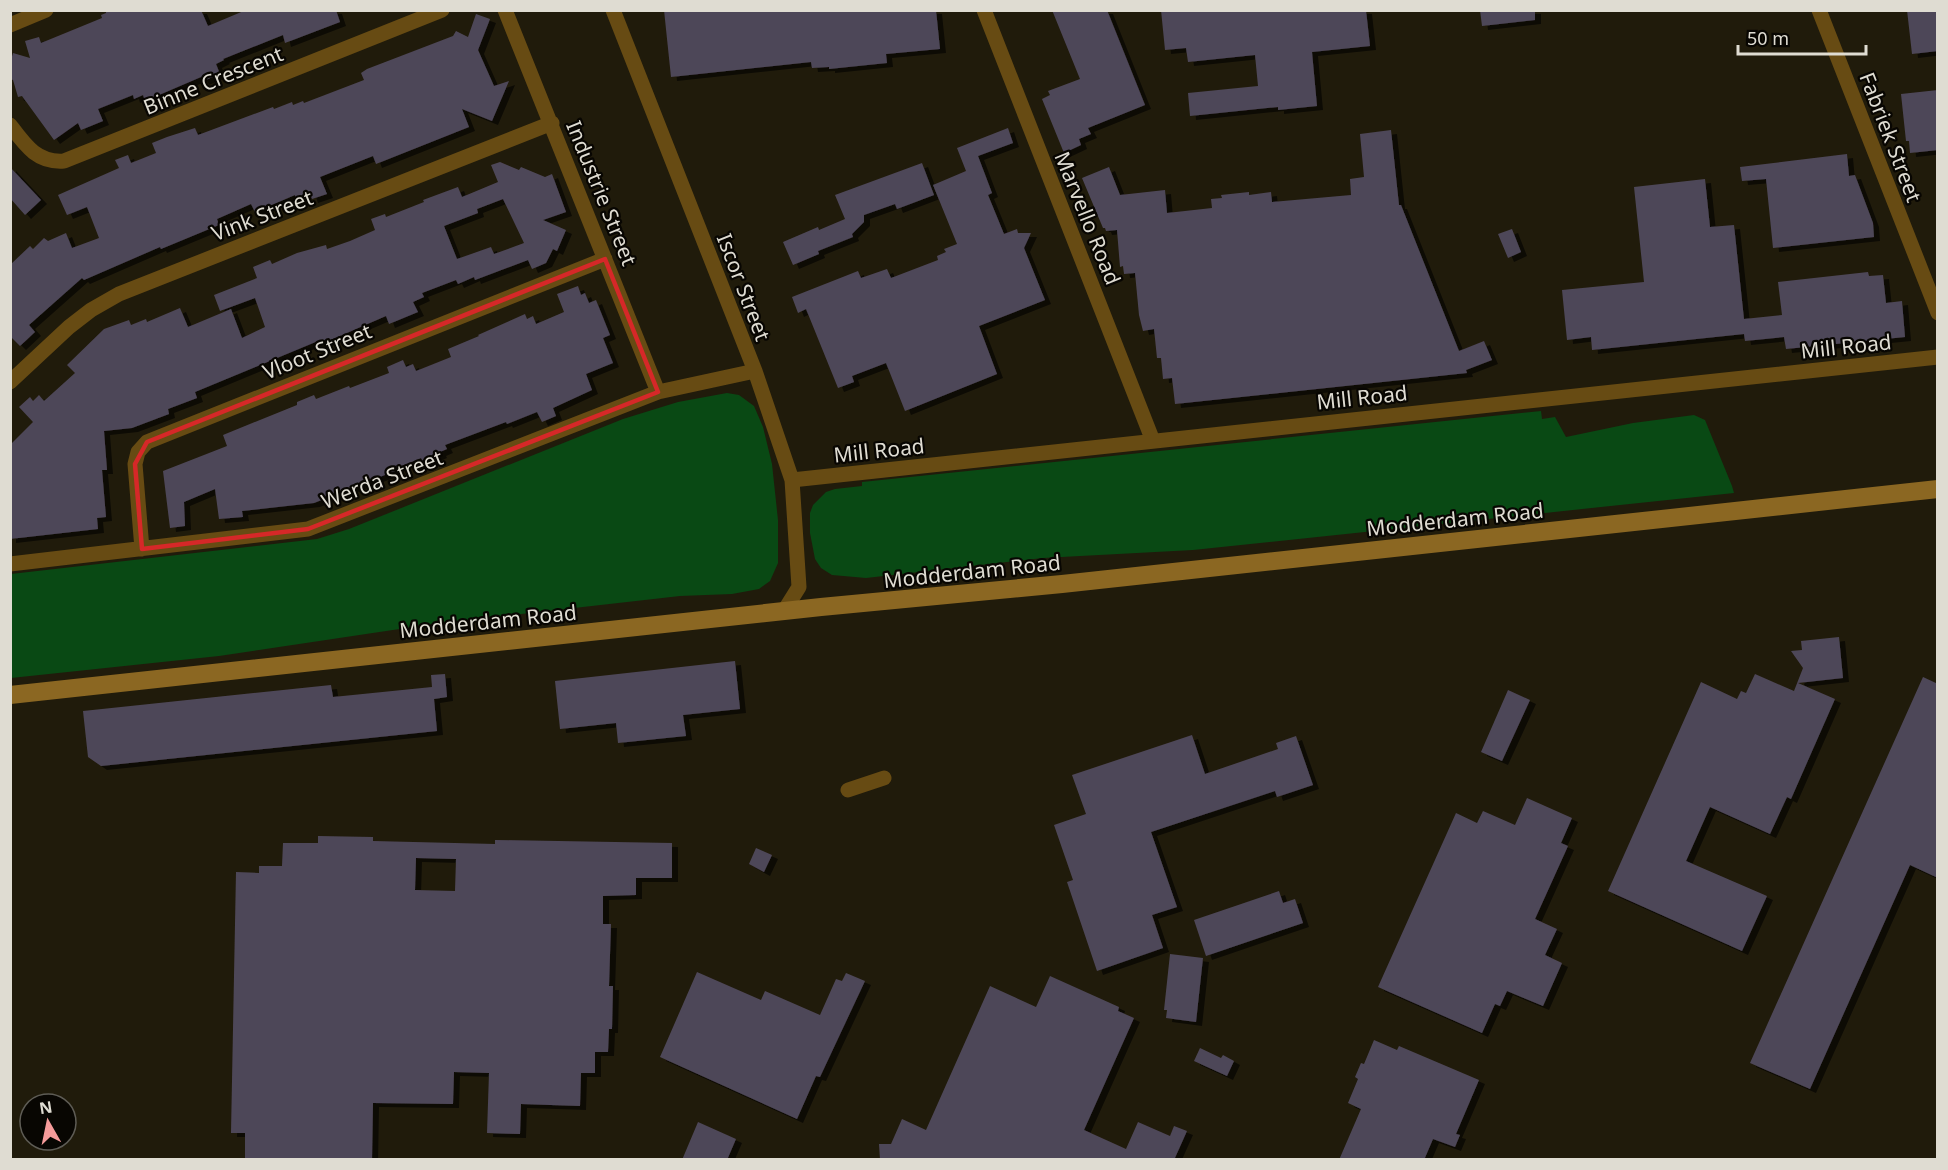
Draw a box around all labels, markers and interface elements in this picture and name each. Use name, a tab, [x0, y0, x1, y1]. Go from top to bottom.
scale bar	[1738, 18, 1866, 56]
text: 50 m	[1747, 26, 1789, 50]
street label: Binne Crescent	[139, 39, 287, 121]
street label: Fabriek Street	[1853, 68, 1929, 206]
street label: Industrie Street	[560, 117, 644, 270]
street label: Marvello Road	[1049, 147, 1127, 289]
street label: Vink Street	[207, 183, 317, 247]
street label: Iscor Street	[711, 229, 777, 345]
street label: Vloot Street	[258, 316, 376, 386]
street label: Mill Road	[1799, 327, 1893, 365]
street label: Mill Road	[1315, 378, 1409, 416]
street label: Mill Road	[832, 431, 926, 469]
street label: Werda Street	[317, 443, 447, 515]
street label: Modderdam Road	[1365, 496, 1545, 542]
street label: Modderdam Road	[882, 548, 1062, 594]
street label: Modderdam Road	[398, 598, 578, 644]
north arrow	[18, 1092, 78, 1152]
text: N	[38, 1095, 54, 1119]

